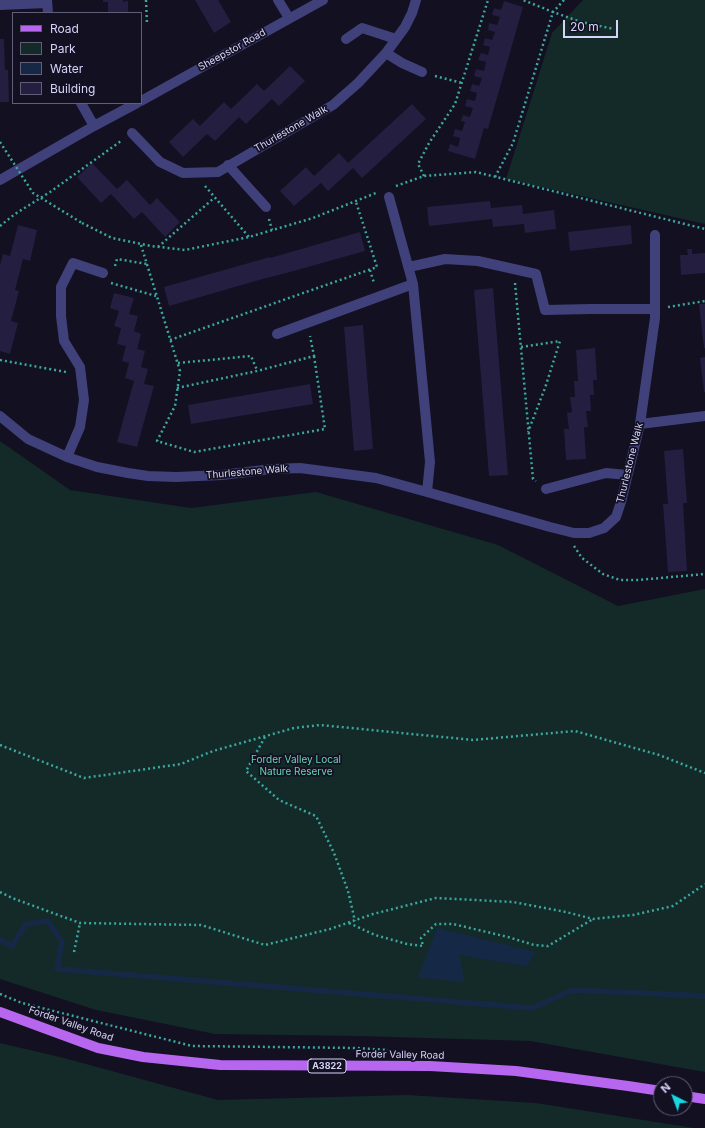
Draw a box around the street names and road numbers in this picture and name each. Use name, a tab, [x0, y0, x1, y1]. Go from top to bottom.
street label: Sheepstor Road	[196, 27, 268, 73]
street label: Thurlestone Walk	[252, 103, 330, 155]
street label: Thurlestone Walk	[614, 422, 646, 504]
street label: Thurlestone Walk	[205, 462, 289, 482]
street label: Forder Valley Road	[27, 1004, 115, 1044]
street label: Forder Valley Road	[356, 1048, 444, 1062]
road number: A3822	[308, 1059, 346, 1073]

